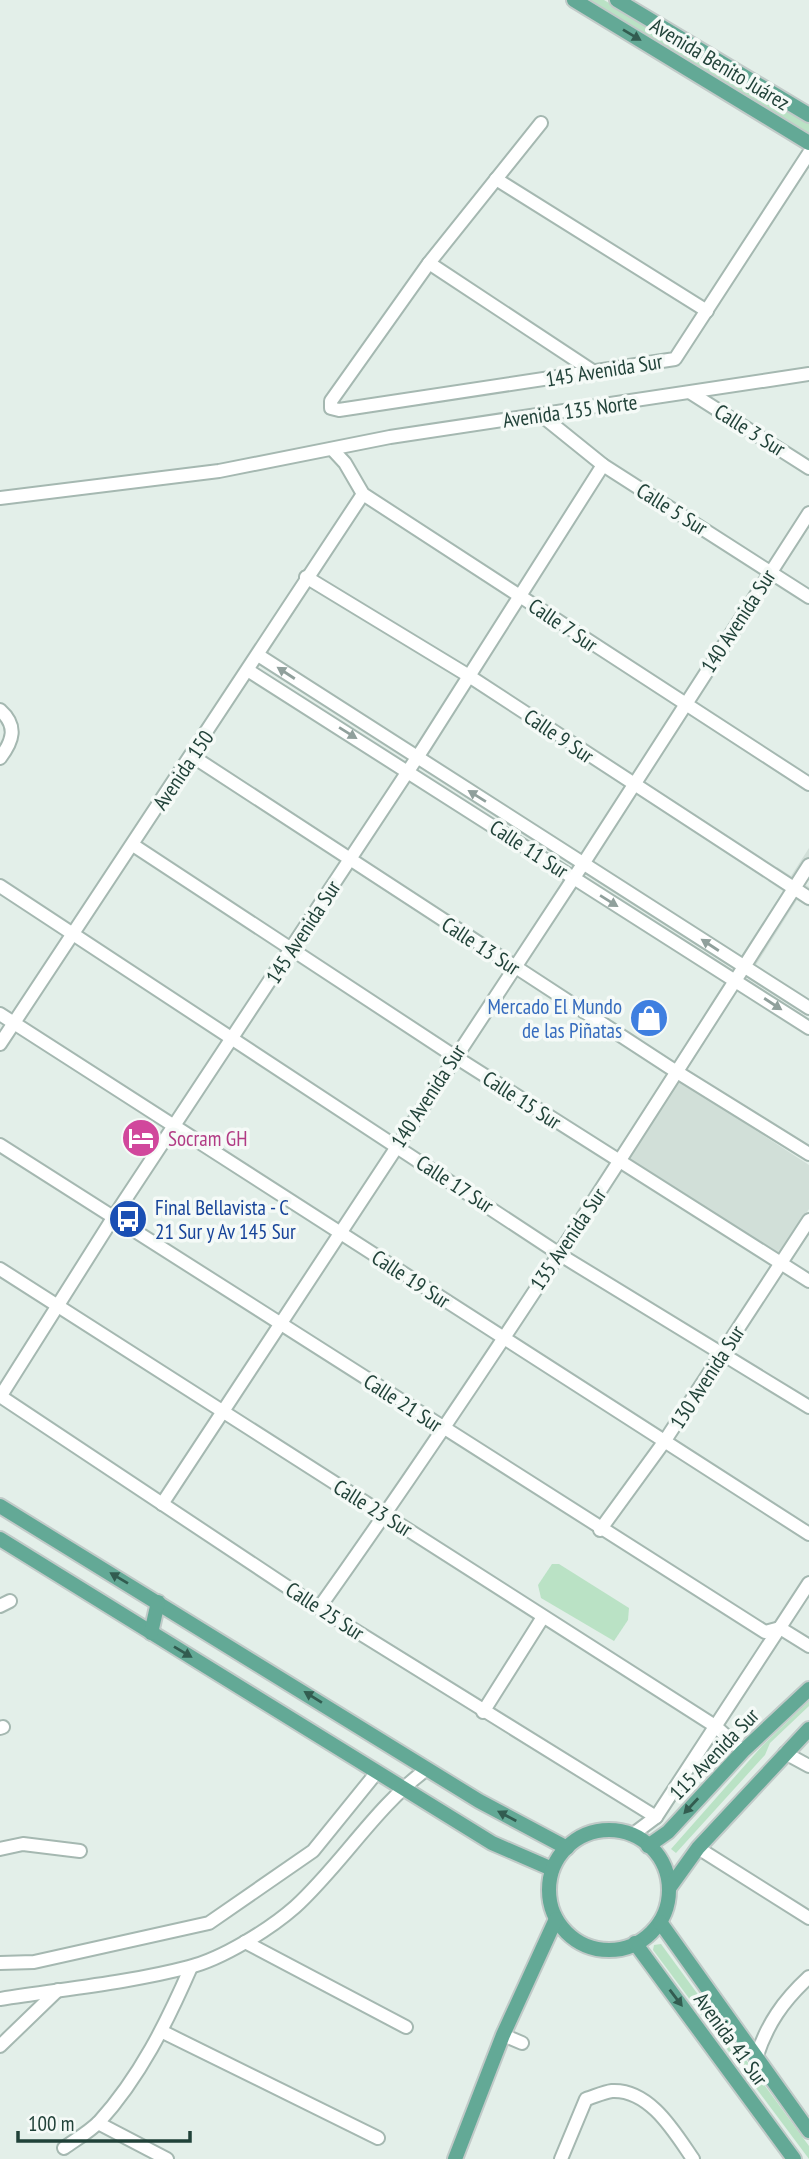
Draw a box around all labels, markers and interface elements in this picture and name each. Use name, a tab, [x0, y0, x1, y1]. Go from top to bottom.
street label: Avenida Benito Juárez	[645, 12, 795, 116]
one-way arrow	[623, 29, 642, 42]
street label: 145 Avenida Sur	[544, 347, 665, 393]
street label: Avenida 135 Norte	[501, 388, 639, 434]
street label: Calle 3 Sur	[710, 398, 791, 462]
street label: Calle 5 Sur	[632, 477, 713, 541]
street label: 140 Avenida Sur	[695, 564, 782, 678]
street label: Calle 7 Sur	[523, 592, 603, 658]
one-way arrow	[277, 666, 295, 680]
street label: Calle 9 Sur	[519, 703, 599, 769]
street label: Avenida 150	[147, 725, 219, 815]
one-way arrow	[339, 726, 358, 739]
one-way arrow	[468, 790, 487, 803]
street label: Calle 11 Sur	[485, 814, 573, 884]
street label: 145 Avenida Sur	[260, 875, 347, 989]
one-way arrow	[600, 894, 619, 907]
street label: Calle 13 Sur	[437, 911, 525, 981]
one-way arrow	[700, 939, 720, 952]
place label: Mercado El Mundo de las Piñatas	[487, 993, 622, 1044]
shop icon: Mercado El Mundo de las Piñatas	[628, 997, 670, 1039]
one-way arrow	[763, 998, 783, 1011]
street label: 140 Avenida Sur	[385, 1039, 472, 1153]
street label: Calle 15 Sur	[478, 1065, 566, 1135]
hotel icon: Socram GH	[120, 1117, 162, 1159]
place label: Socram GH	[168, 1125, 247, 1152]
street label: Calle 17 Sur	[411, 1149, 499, 1219]
street label: 135 Avenida Sur	[524, 1182, 612, 1295]
place label: Final Bellavista - C 21 Sur y Av 145 Sur	[155, 1194, 296, 1245]
bus stop icon: Final Bellavista - C 21 Sur y Av 145 Sur	[107, 1198, 149, 1240]
street label: Calle 19 Sur	[367, 1244, 455, 1314]
street label: 130 Avenida Sur	[664, 1320, 751, 1434]
street label: Calle 21 Sur	[359, 1368, 447, 1438]
street label: Calle 23 Sur	[329, 1473, 418, 1543]
one-way arrow	[109, 1572, 128, 1585]
street label: Calle 25 Sur	[281, 1576, 369, 1646]
one-way arrow	[174, 1646, 193, 1658]
one-way arrow	[303, 1691, 322, 1704]
street label: 115 Avenida Sur	[663, 1702, 765, 1806]
one-way arrow	[683, 1797, 699, 1815]
one-way arrow	[497, 1810, 516, 1822]
street label: Avenida 41 Sur	[688, 1987, 774, 2091]
one-way arrow	[668, 1989, 682, 2007]
scale bar	[18, 2100, 189, 2144]
text: 100 m	[28, 2110, 74, 2137]

